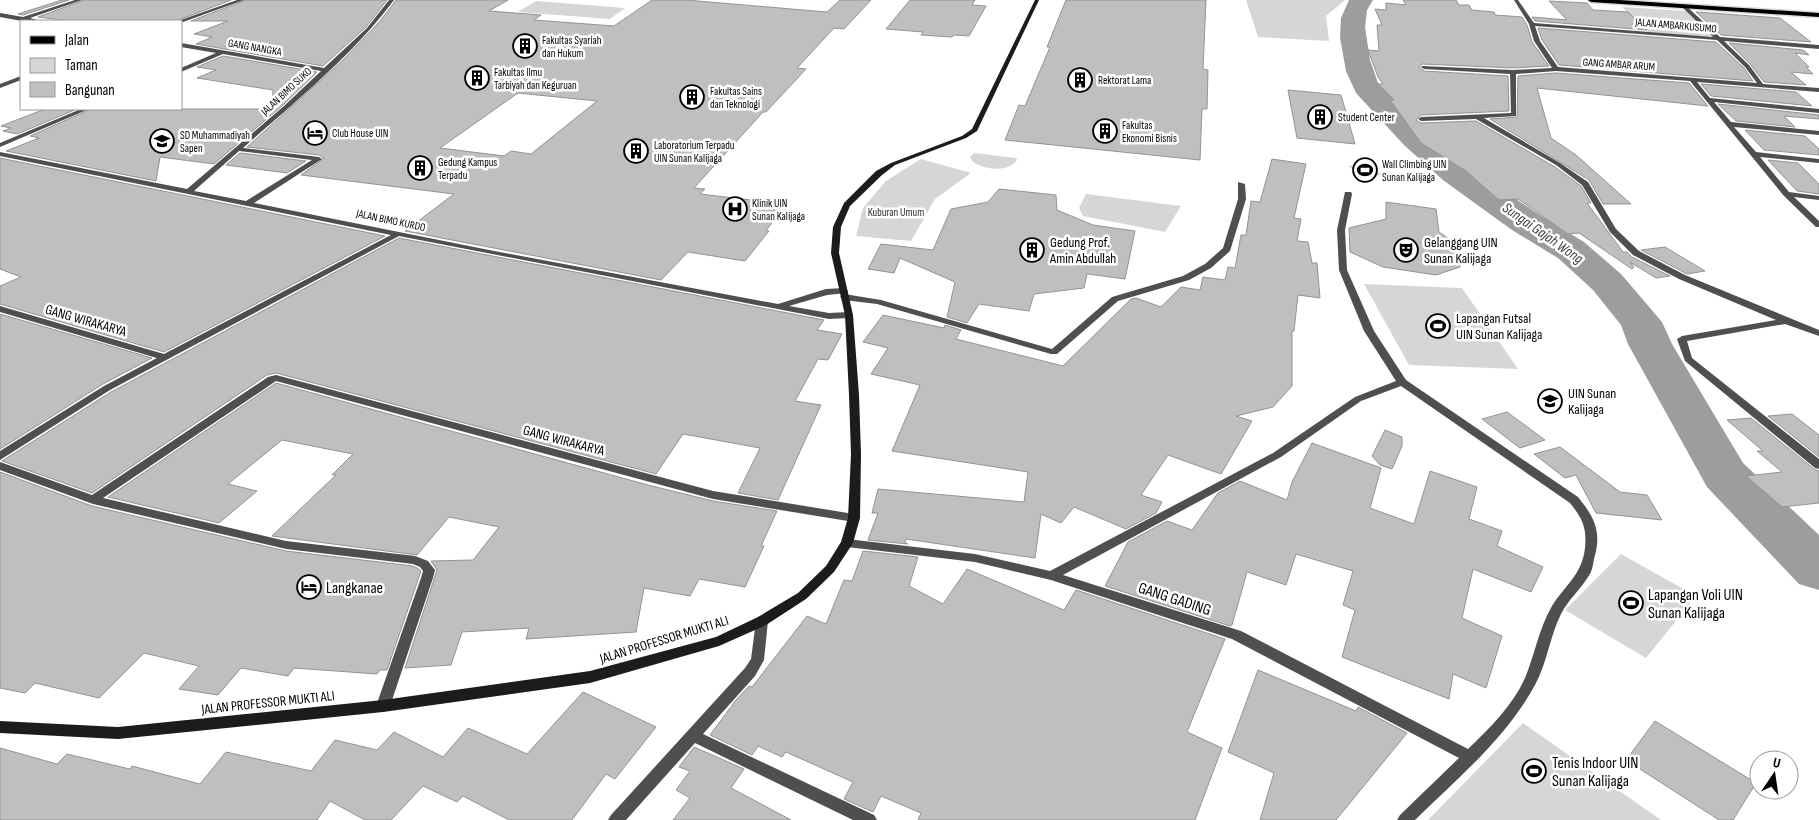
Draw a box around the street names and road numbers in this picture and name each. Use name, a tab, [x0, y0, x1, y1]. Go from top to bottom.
street label: JALAN AMBARKUSUMO	[1634, 15, 1717, 36]
street label: GANG NANGKA	[227, 36, 283, 59]
street label: GANG AMBAR ARUM	[1582, 55, 1656, 74]
street label: JALAN BIMO SUKO	[258, 65, 314, 119]
street label: JALAN BIMO KURDO	[354, 207, 427, 234]
street label: GANG WIRAKARYA	[43, 301, 129, 340]
street label: GANG WIRAKARYA	[521, 421, 607, 460]
street label: GANG GADING	[1136, 579, 1213, 620]
street label: JALAN PROFESSOR MUKTI ALI	[597, 612, 731, 667]
street label: JALAN PROFESSOR MUKTI ALI	[200, 687, 335, 718]

